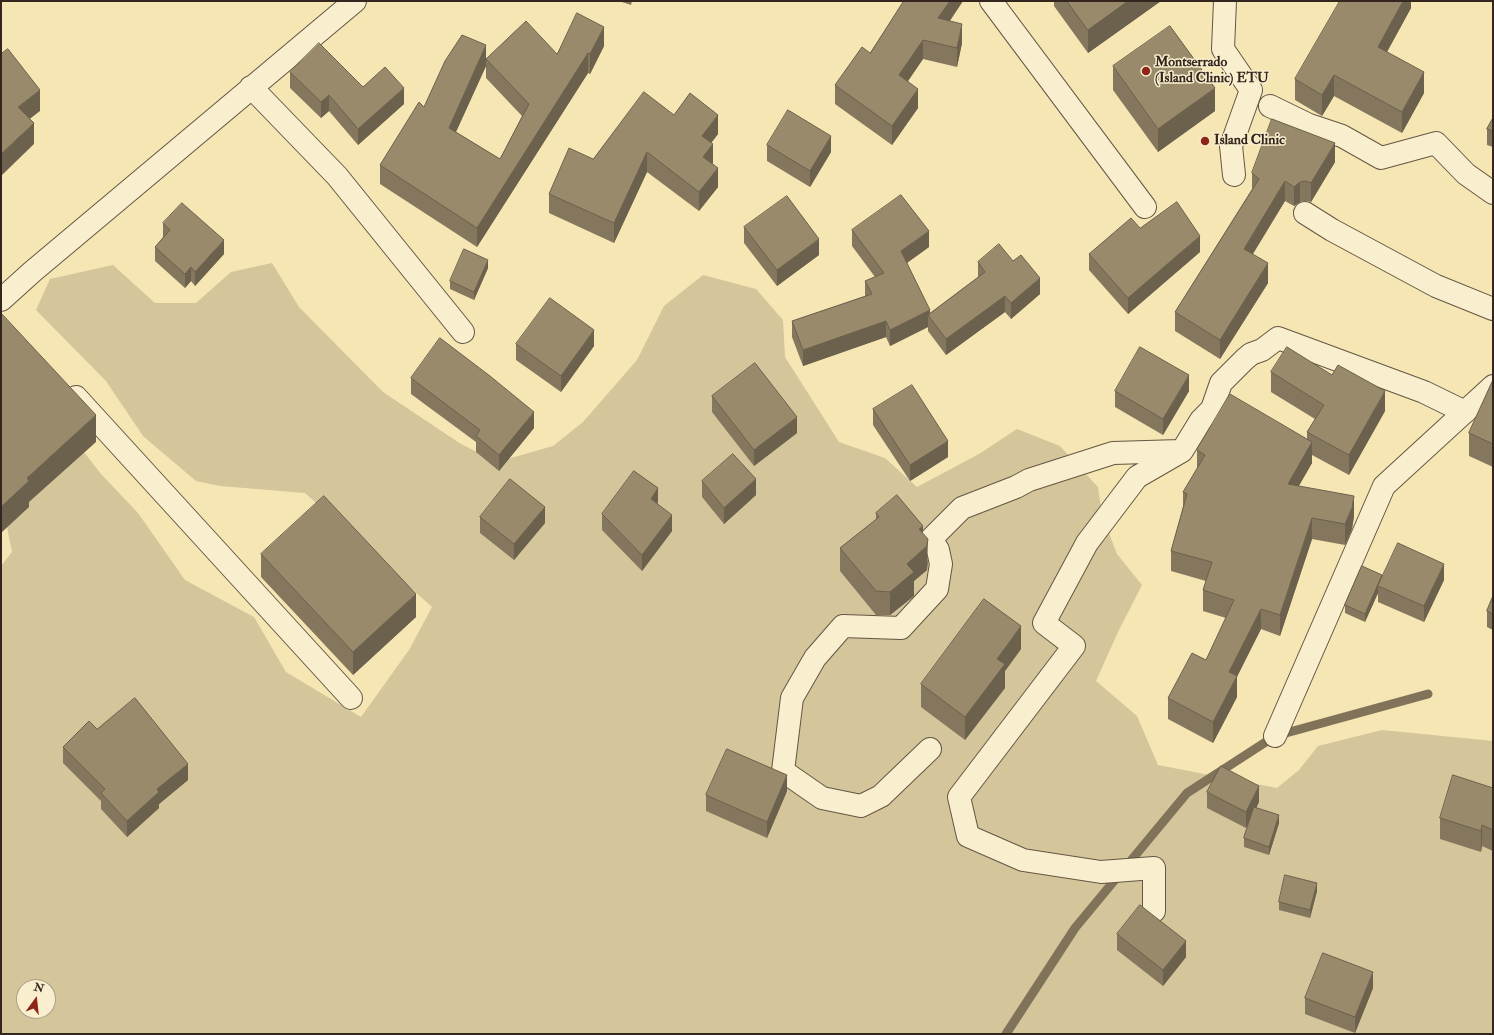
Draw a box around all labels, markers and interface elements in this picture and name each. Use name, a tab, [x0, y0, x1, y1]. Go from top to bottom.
place label: Montserrado (Island Clinic) ETU	[1155, 55, 1269, 88]
marker: Montserrado (Island Clinic) ETU	[1140, 65, 1152, 77]
place label: Island Clinic	[1214, 133, 1285, 149]
marker: Island Clinic	[1199, 135, 1211, 147]
north arrow	[16, 979, 56, 1019]
text: N	[33, 980, 45, 995]

